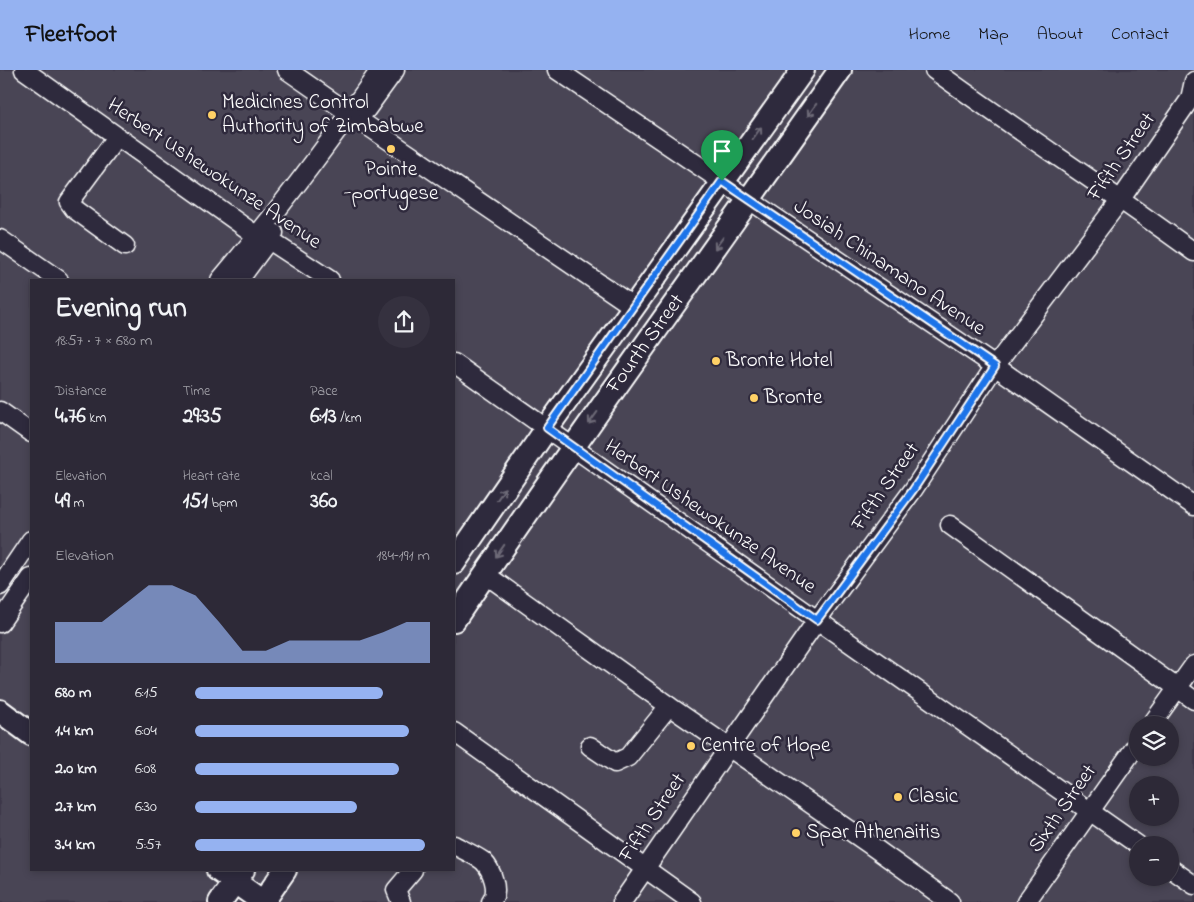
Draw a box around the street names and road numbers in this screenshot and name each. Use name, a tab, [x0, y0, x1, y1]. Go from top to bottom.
street label: Herbert Ushewokunze Avenue	[101, 91, 327, 257]
street label: Fifth Street	[1080, 107, 1163, 208]
street label: Josiah Chinamano Avenue	[787, 192, 992, 344]
street label: Fourth Street	[599, 288, 692, 401]
street label: Herbert Ushewokunze Avenue	[598, 432, 822, 602]
street label: Fifth Street	[844, 437, 927, 538]
street label: Sixth Street	[1021, 759, 1105, 859]
street label: Fifth Street	[612, 768, 694, 869]

